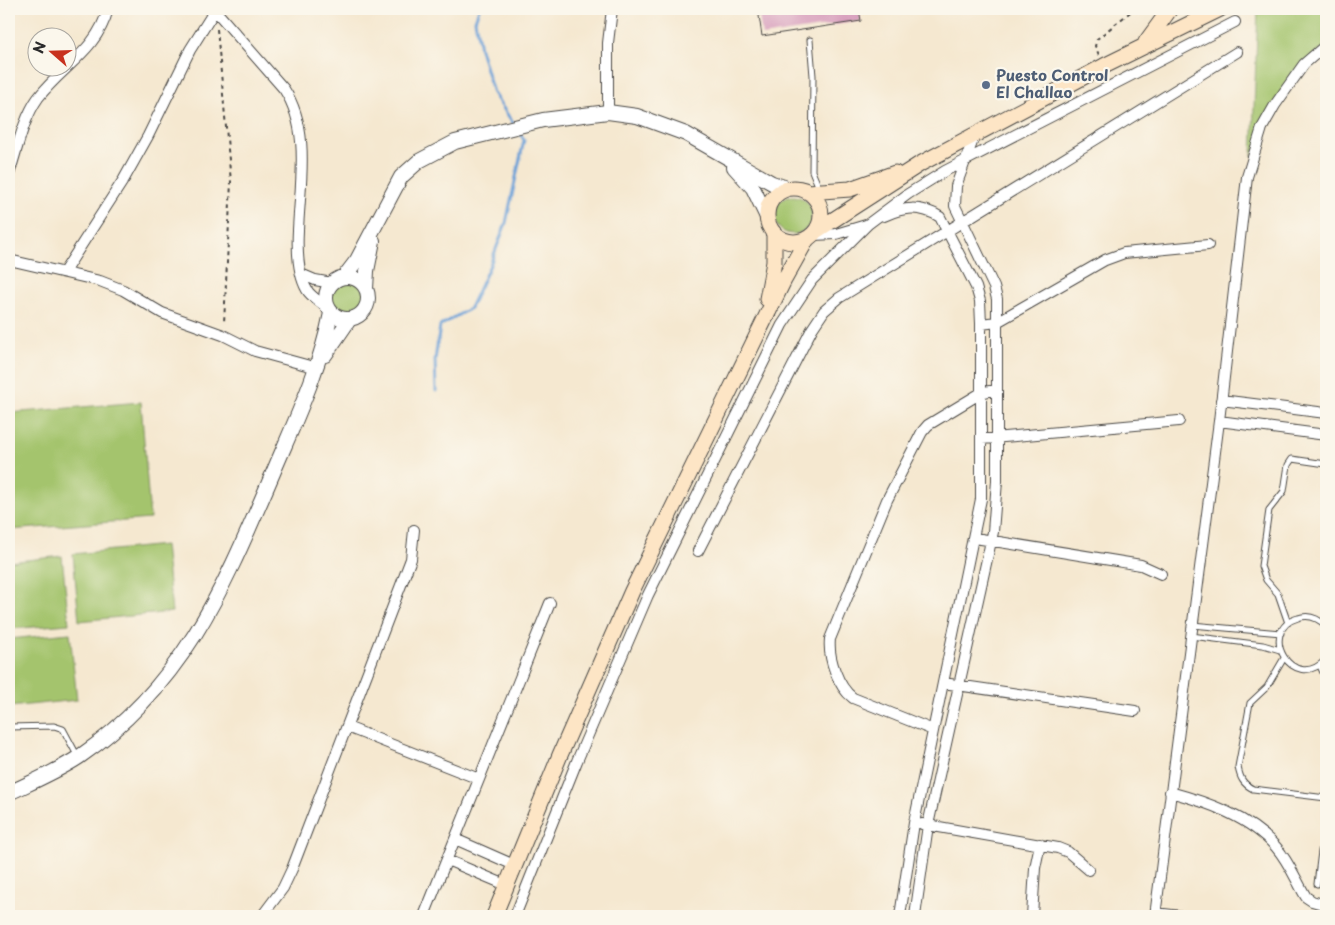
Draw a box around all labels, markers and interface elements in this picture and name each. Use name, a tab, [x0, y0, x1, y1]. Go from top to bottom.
north arrow	[28, 28, 78, 78]
text: N	[28, 39, 51, 56]
place label: Puesto Control El Challao	[996, 63, 1108, 103]
marker: Puesto Control El Challao	[980, 79, 992, 91]

